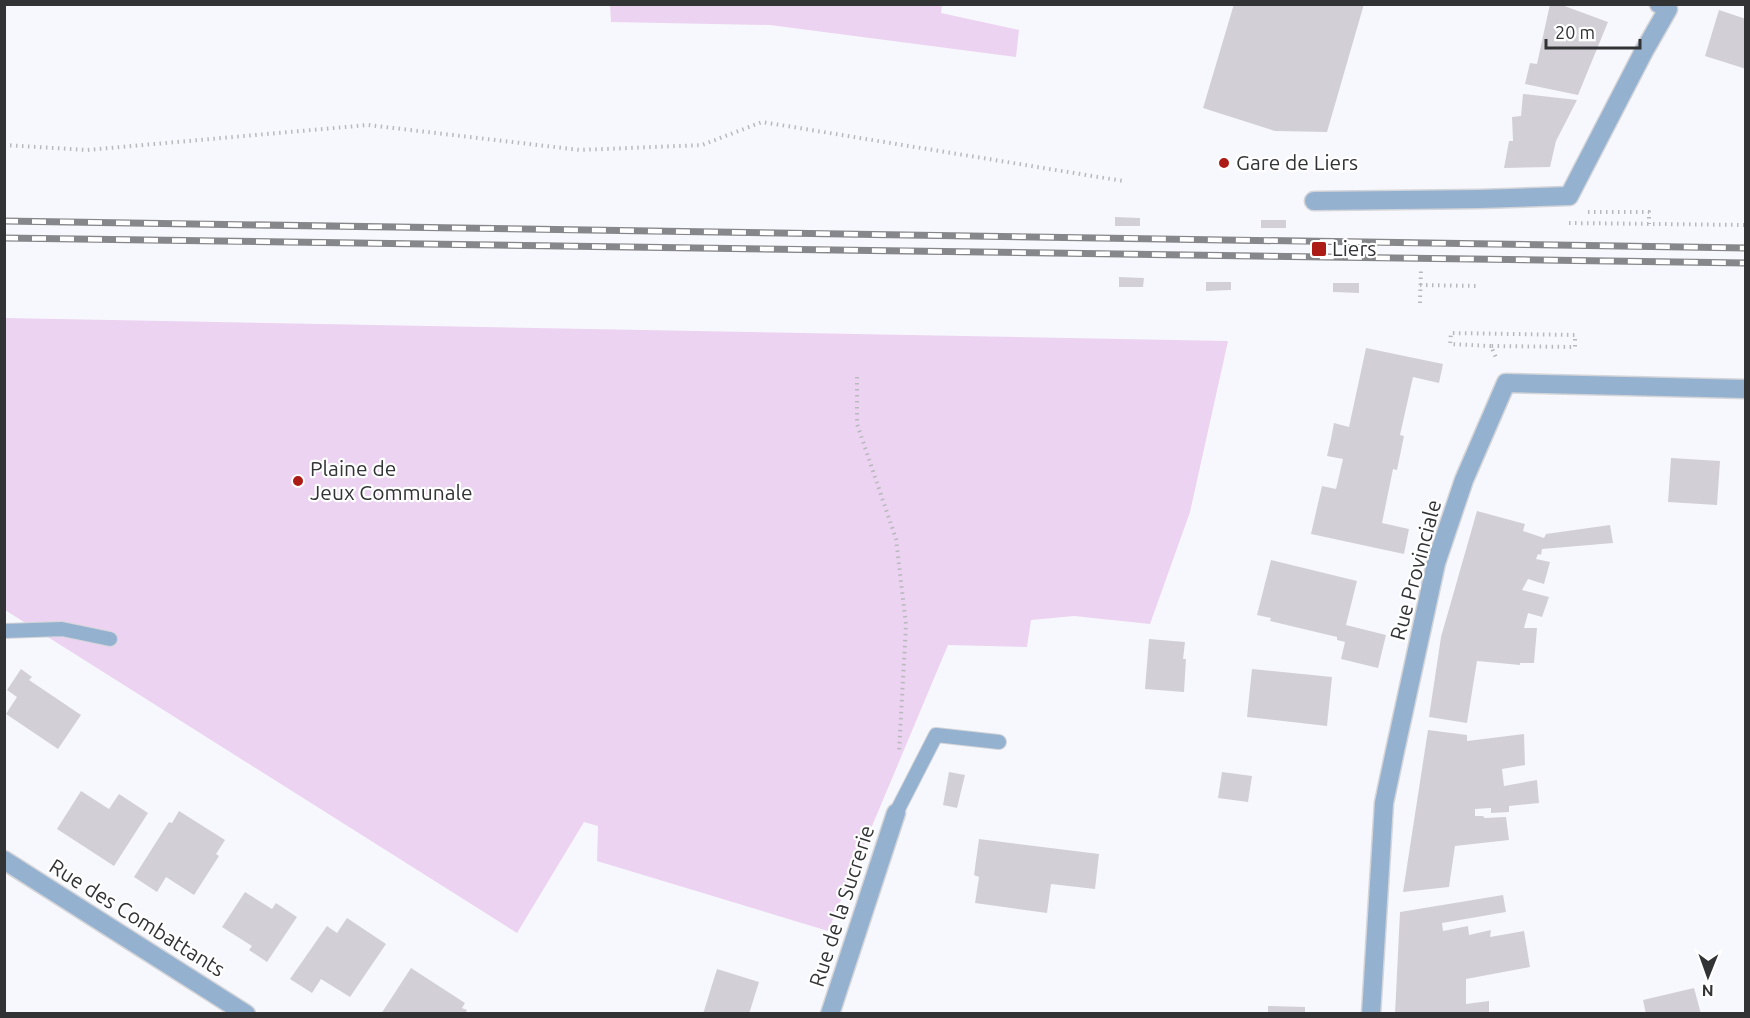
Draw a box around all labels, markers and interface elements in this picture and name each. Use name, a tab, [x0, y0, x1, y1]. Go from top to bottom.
scale bar	[1546, 12, 1640, 50]
text: 20 m	[1555, 22, 1595, 42]
place label: Gare de Liers	[1236, 150, 1358, 174]
marker: Gare de Liers	[1217, 156, 1231, 170]
place label: Liers	[1332, 236, 1376, 260]
marker: Liers	[1310, 240, 1328, 258]
place label: Plaine de Jeux Communale	[310, 456, 473, 504]
marker: Plaine de Jeux Communale	[291, 474, 305, 488]
street label: Rue Provinciale	[1385, 497, 1445, 643]
street label: Rue de la Sucrerie	[804, 822, 878, 989]
street label: Rue des Combattants	[45, 853, 230, 981]
north arrow	[1678, 946, 1738, 1006]
text: N	[1702, 982, 1714, 1000]

